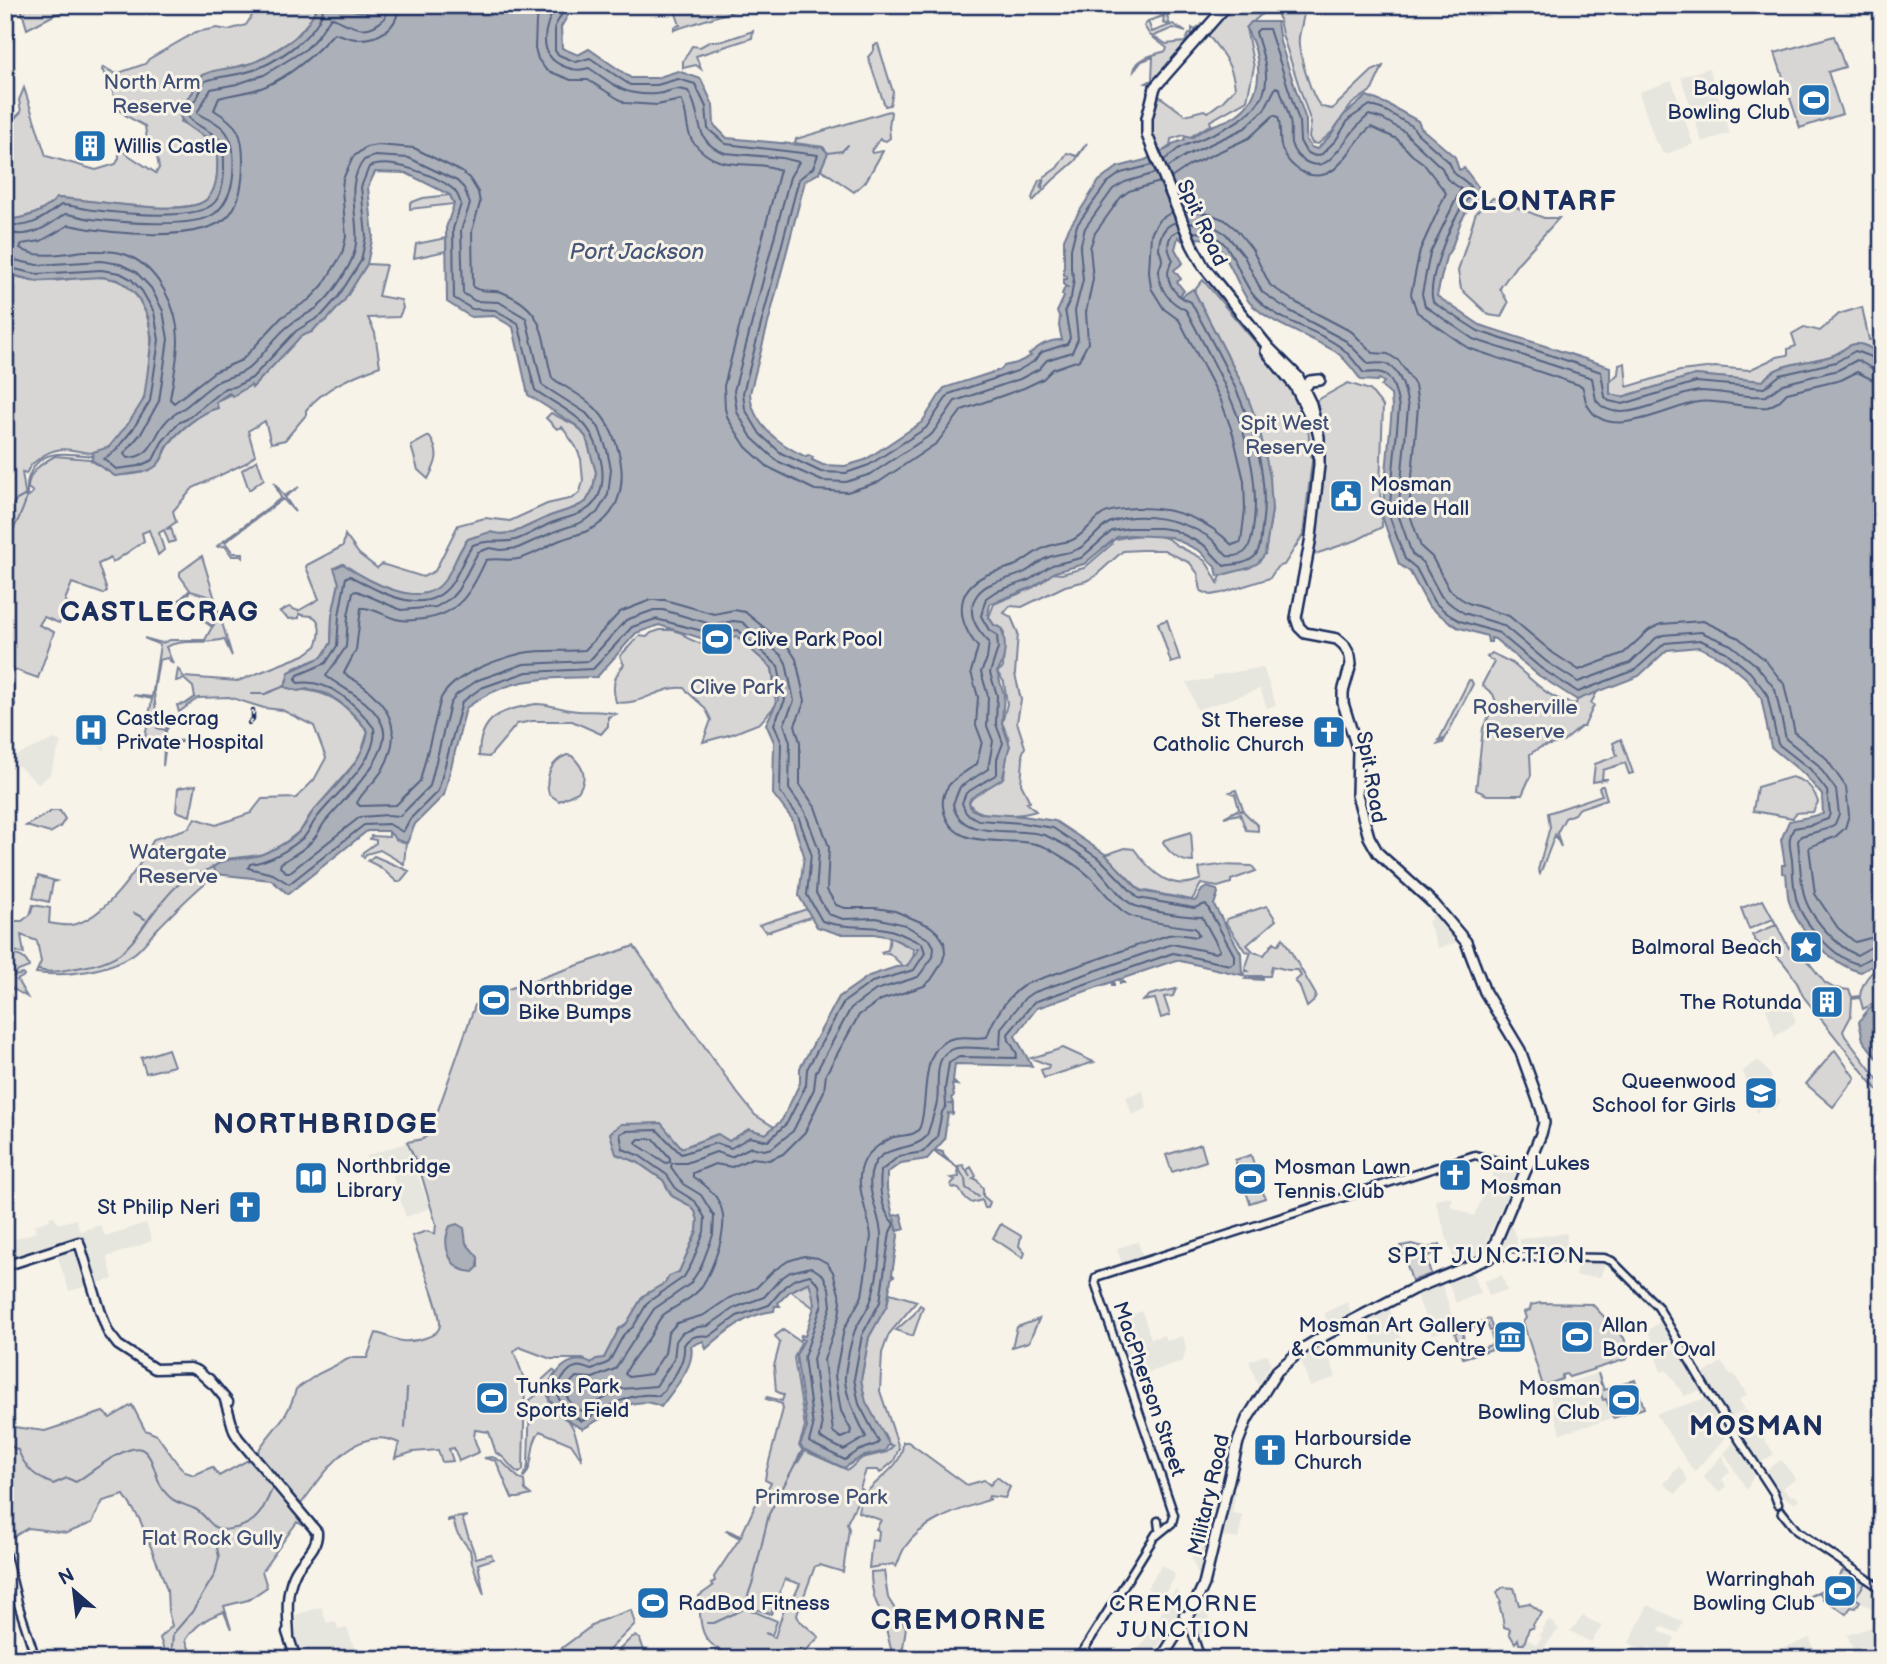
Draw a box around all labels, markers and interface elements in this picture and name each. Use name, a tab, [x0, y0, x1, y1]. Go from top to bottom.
park label: North Arm Reserve	[103, 70, 201, 119]
place label: Balgowlah Bowling Club	[1667, 76, 1790, 125]
sports icon: Balgowlah Bowling Club	[1795, 81, 1833, 119]
building icon: Willis Castle	[71, 127, 109, 165]
place label: Willis Castle	[114, 134, 228, 159]
street label: Spit Road	[1171, 176, 1233, 270]
district label: CLONTARF	[1458, 185, 1618, 218]
water label: Port Jackson	[570, 238, 704, 266]
park label: Spit West Reserve	[1241, 411, 1330, 460]
place label: Mosman Guide Hall	[1370, 472, 1469, 521]
public building icon: Mosman Guide Hall	[1327, 477, 1365, 515]
district label: CASTLECRAG	[60, 596, 260, 629]
sports icon: Clive Park Pool	[698, 620, 736, 658]
place label: Clive Park Pool	[742, 627, 882, 652]
park label: Clive Park	[690, 675, 785, 700]
park label: Rosherville Reserve	[1472, 695, 1578, 744]
place label: Castlecrag Private Hospital	[116, 706, 264, 755]
place label: St Therese Catholic Church	[1153, 708, 1304, 757]
hospital icon: Castlecrag Private Hospital	[72, 711, 110, 749]
church icon: St Therese Catholic Church	[1310, 713, 1348, 751]
street label: Spit Road	[1351, 729, 1391, 825]
park label: Watergate Reserve	[129, 840, 227, 889]
place icon: Balmoral Beach	[1787, 928, 1825, 966]
place label: Balmoral Beach	[1631, 935, 1782, 960]
place label: Northbridge Bike Bumps	[518, 976, 633, 1025]
sports icon: Northbridge Bike Bumps	[475, 981, 513, 1019]
building icon: The Rotunda	[1808, 983, 1846, 1021]
place label: The Rotunda	[1680, 990, 1802, 1015]
place label: Queenwood School for Girls	[1592, 1069, 1736, 1118]
school or university icon: Queenwood School for Girls	[1742, 1074, 1780, 1112]
district label: NORTHBRIDGE	[213, 1108, 439, 1141]
place label: Saint Lukes Mosman	[1480, 1151, 1590, 1200]
place label: Northbridge Library	[336, 1154, 451, 1203]
place label: Mosman Lawn Tennis Club	[1274, 1155, 1410, 1204]
church icon: Saint Lukes Mosman	[1436, 1156, 1474, 1194]
library icon: Northbridge Library	[292, 1159, 330, 1197]
sports icon: Mosman Lawn Tennis Club	[1231, 1160, 1269, 1198]
church icon: St Philip Neri	[226, 1188, 264, 1226]
place label: St Philip Neri	[97, 1195, 220, 1220]
district label: SPIT JUNCTION	[1387, 1242, 1587, 1270]
street label: MacPherson Street	[1107, 1298, 1191, 1480]
place label: Mosman Art Gallery & Community Centre	[1291, 1313, 1487, 1362]
place label: Allan Border Oval	[1602, 1313, 1716, 1362]
museum icon: Mosman Art Gallery & Community Centre	[1491, 1318, 1529, 1356]
sports icon: Allan Border Oval	[1558, 1318, 1596, 1356]
place label: Tunks Park Sports Field	[516, 1374, 629, 1423]
place label: Mosman Bowling Club	[1477, 1376, 1600, 1425]
sports icon: Tunks Park Sports Field	[473, 1379, 511, 1417]
sports icon: Mosman Bowling Club	[1605, 1381, 1643, 1419]
district label: MOSMAN	[1689, 1410, 1825, 1443]
place label: Harbourside Church	[1294, 1426, 1411, 1475]
church icon: Harbourside Church	[1251, 1431, 1289, 1469]
street label: Military Road	[1183, 1432, 1235, 1558]
park label: Primrose Park	[755, 1485, 888, 1510]
park label: Flat Rock Gully	[141, 1526, 283, 1551]
north arrow	[38, 1556, 108, 1626]
text: N	[55, 1564, 78, 1591]
place label: Warringhah Bowling Club	[1692, 1567, 1815, 1616]
sports icon: Warringhah Bowling Club	[1821, 1572, 1859, 1610]
sports icon: RadBod Fitness	[634, 1584, 672, 1622]
district label: CREMORNE JUNCTION	[1109, 1590, 1259, 1644]
place label: RadBod Fitness	[678, 1591, 830, 1616]
district label: CREMORNE	[871, 1604, 1047, 1637]

